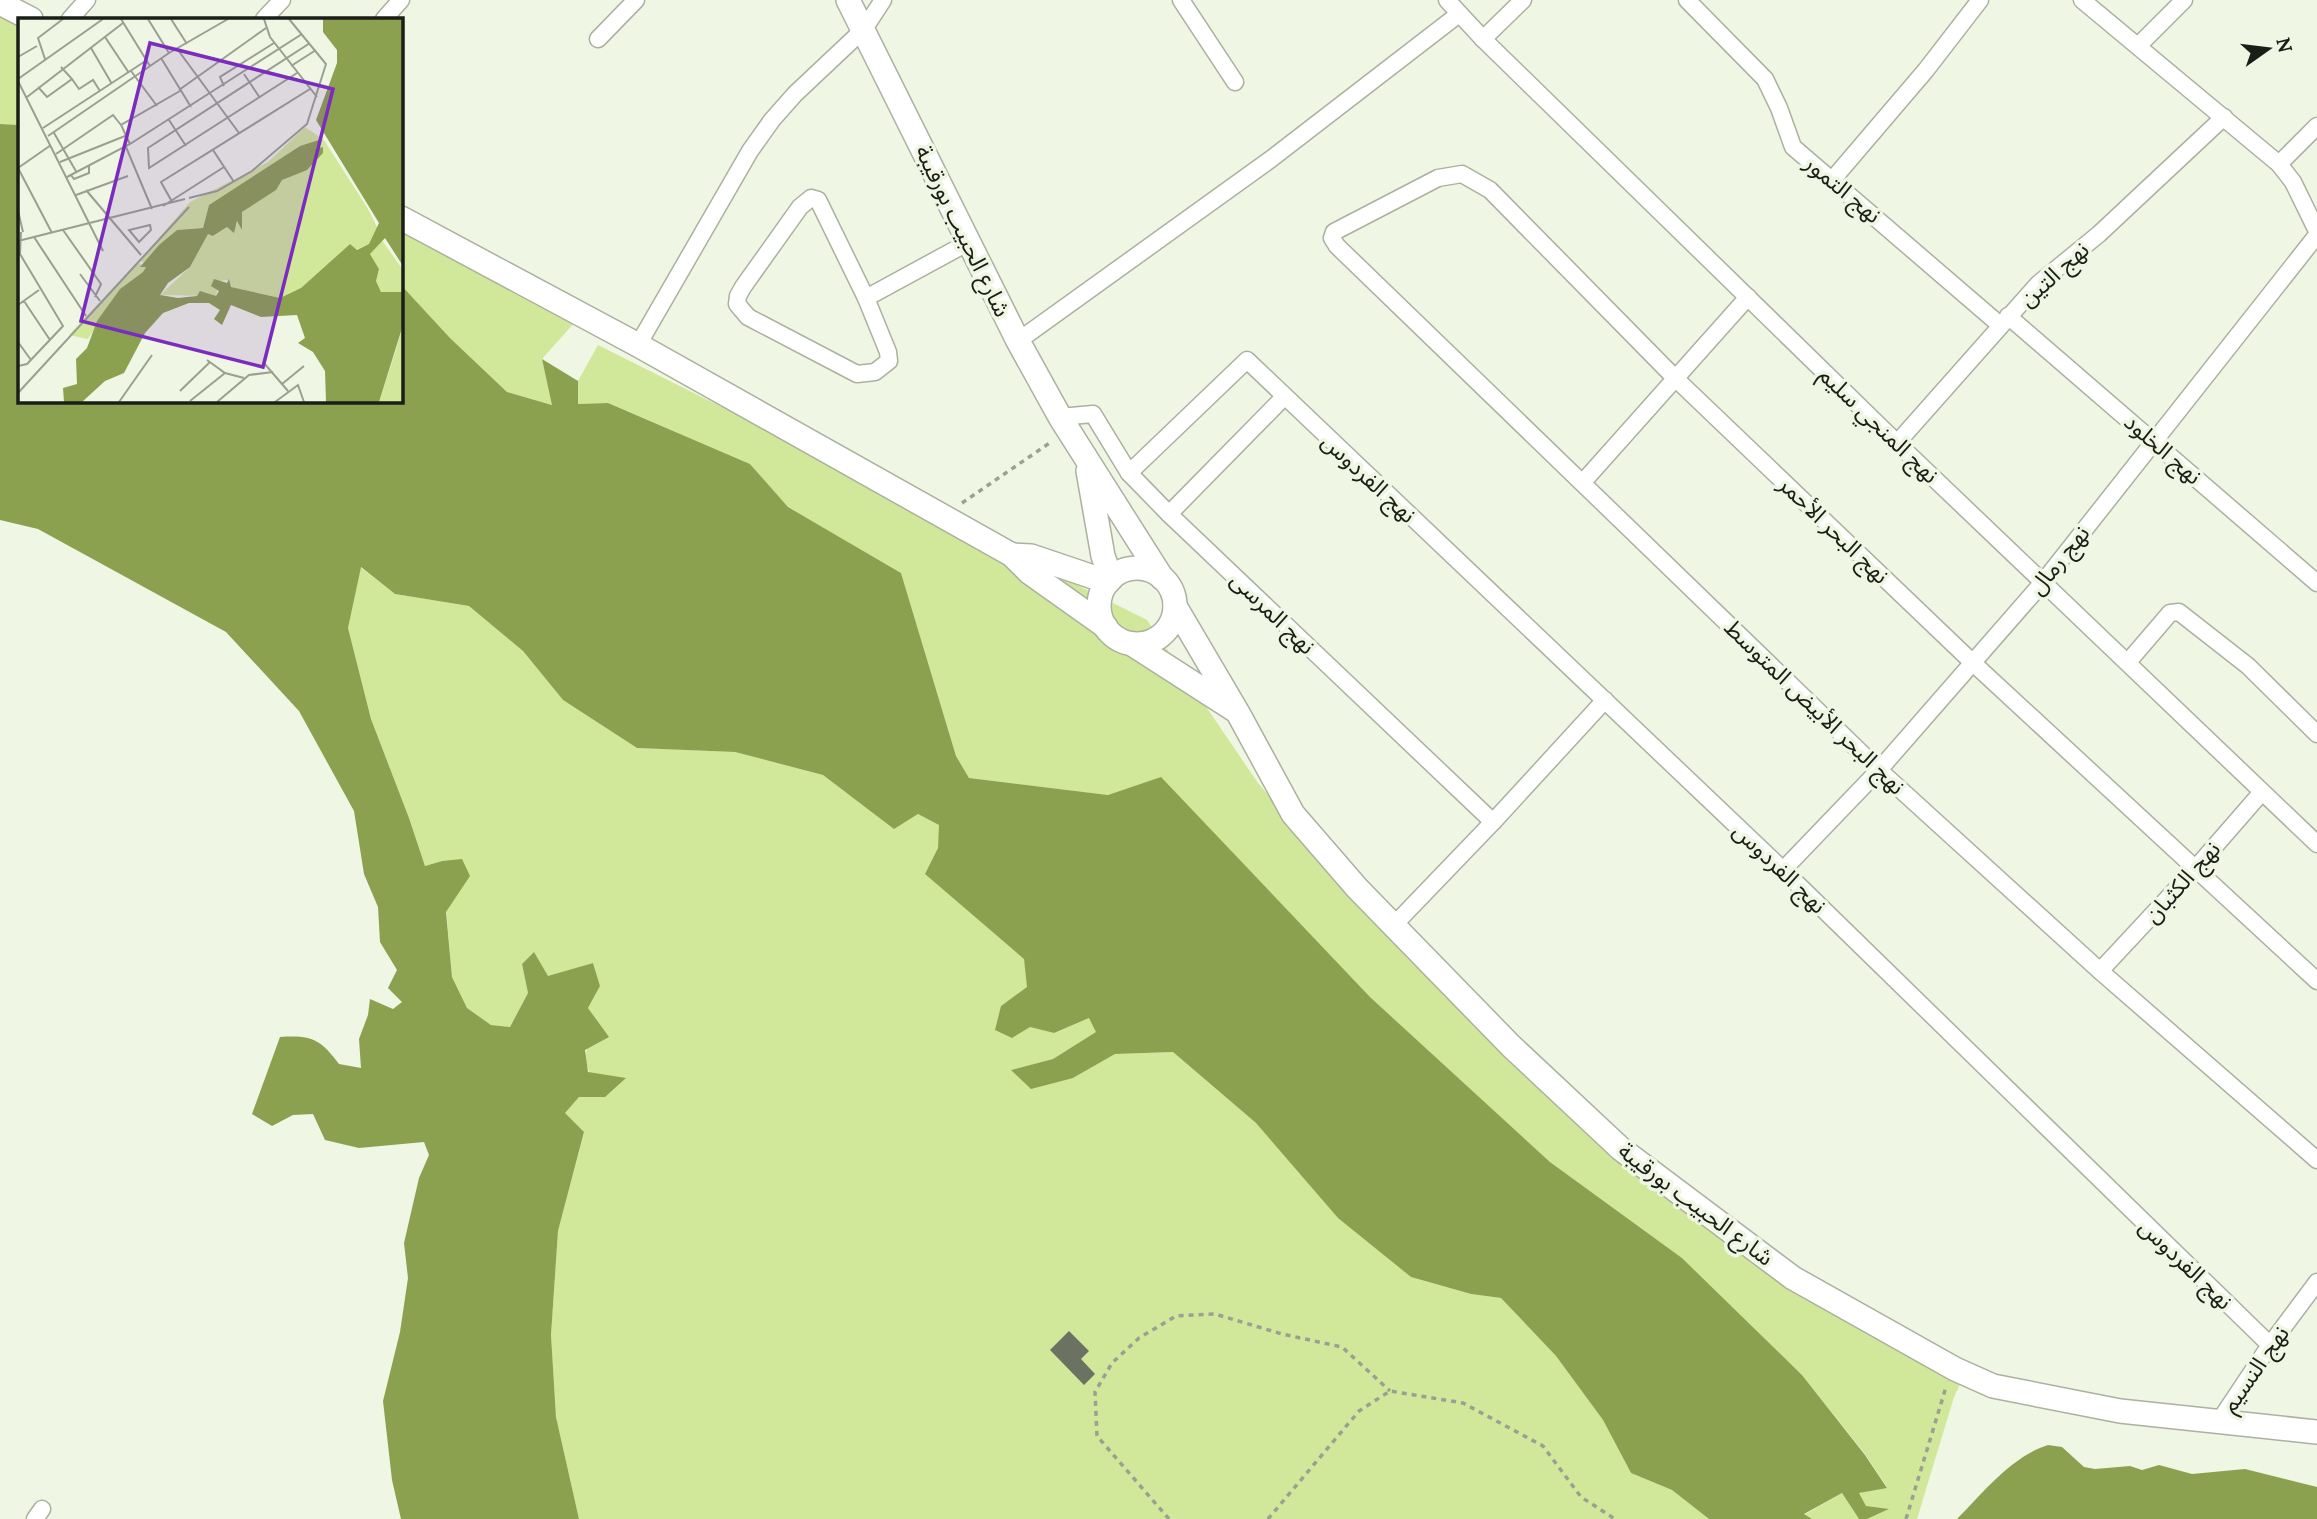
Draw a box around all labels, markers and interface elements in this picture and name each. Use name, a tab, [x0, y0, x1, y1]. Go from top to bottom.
north arrow	[2233, 14, 2303, 84]
inset map	[18, 18, 402, 402]
text: N	[2271, 35, 2298, 55]
street label: شارع الحبيب بورقيبة	[907, 140, 1018, 323]
street label: نهج التمور	[1796, 147, 1888, 231]
street label: نهج التين	[2013, 235, 2097, 315]
street label: نهج المنجي سليم	[1811, 360, 1945, 491]
street label: نهج الخلود	[2117, 407, 2208, 493]
street label: نهج الفردوس	[1314, 426, 1423, 531]
street label: نهج البحر الأحمر	[1770, 469, 1896, 592]
street label: نهج رمال	[2022, 519, 2098, 602]
street label: نهج المرسى	[1223, 565, 1322, 662]
street label: نهج البحر الأبيض المتوسط	[1717, 613, 1912, 803]
street label: نهج الفردوس	[1725, 816, 1833, 922]
street label: نهج الكثبان	[2137, 834, 2228, 931]
street label: شارع الحبيب بورقيبة	[1611, 1136, 1780, 1274]
street label: نهج الفردوس	[2131, 1212, 2239, 1318]
street label: نهج النسيم	[2214, 1320, 2297, 1419]

